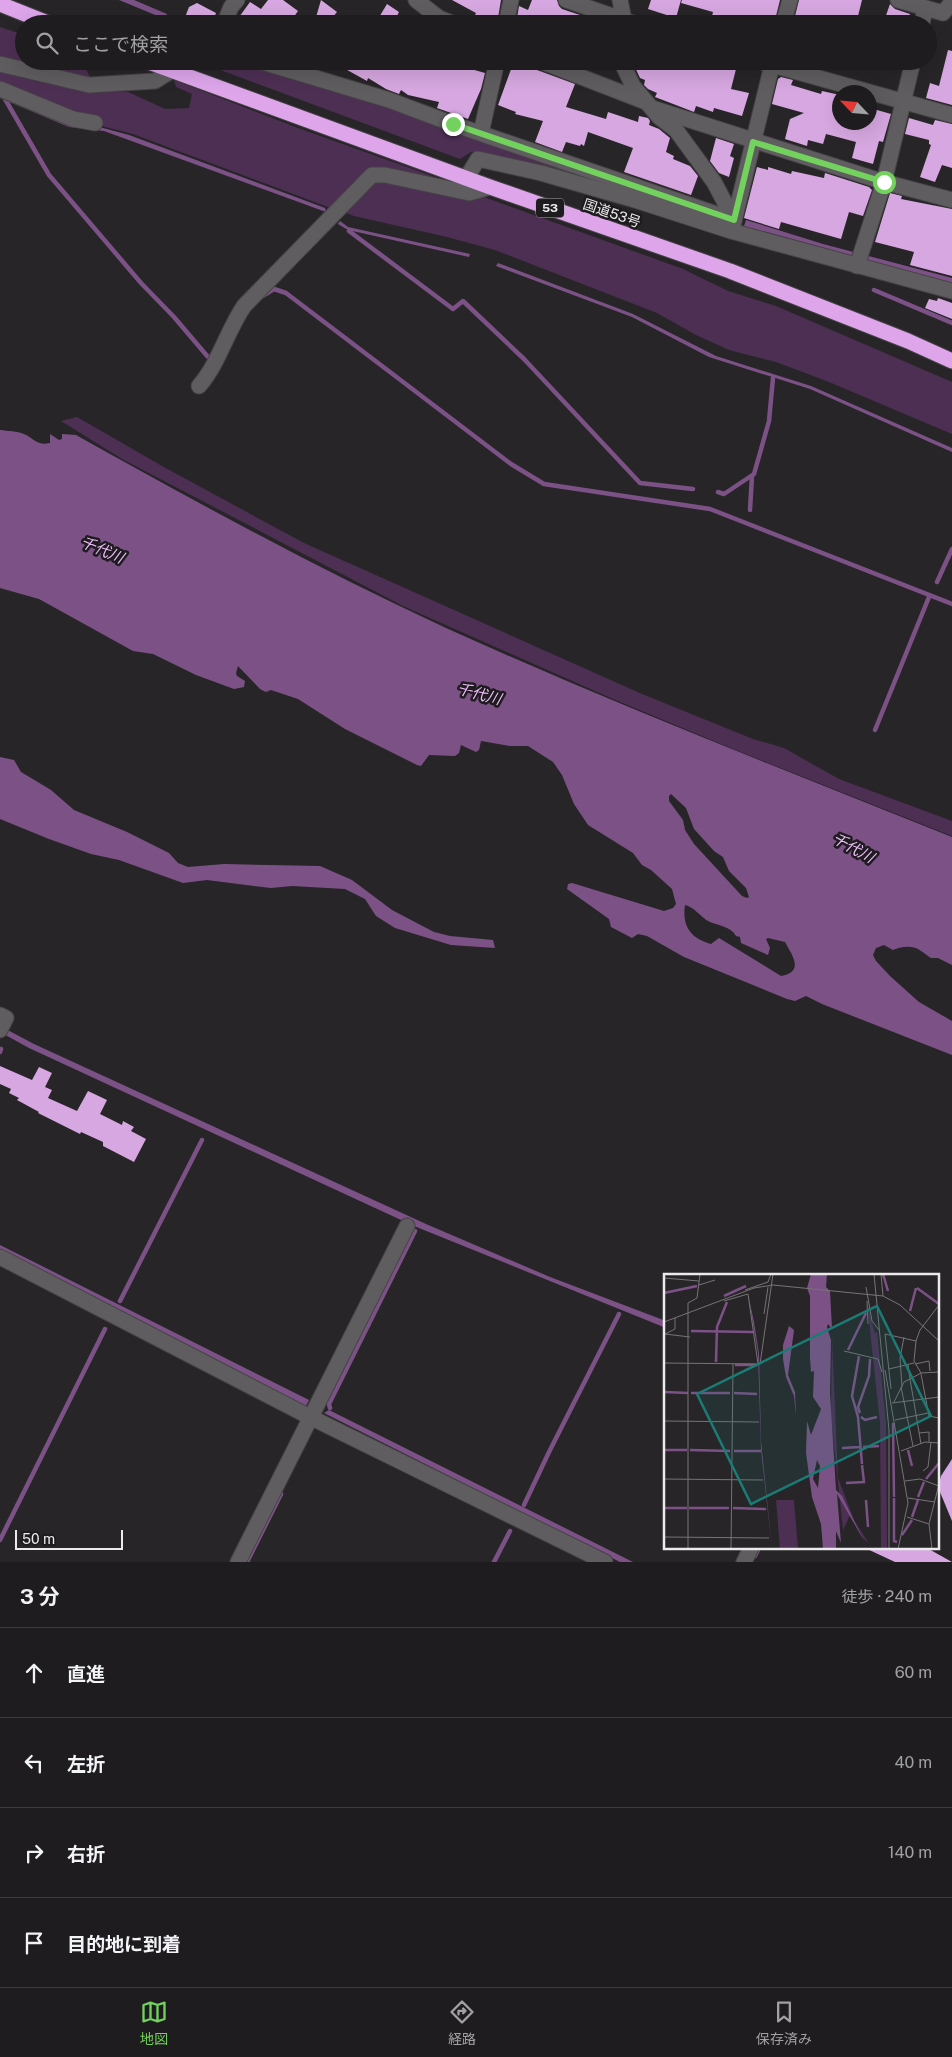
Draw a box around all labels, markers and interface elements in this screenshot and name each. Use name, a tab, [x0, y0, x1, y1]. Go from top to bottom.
search box	[15, 15, 937, 70]
icon: search	[33, 29, 61, 57]
text: ここで検索	[73, 33, 168, 55]
north arrow	[832, 85, 877, 130]
route end	[442, 113, 465, 136]
route start	[873, 171, 896, 194]
street label: 国道53号	[581, 196, 643, 230]
road number: 53	[536, 198, 564, 218]
water label: 千代川	[78, 533, 128, 567]
water label: 千代川	[455, 679, 505, 708]
water label: 千代川	[829, 829, 879, 867]
inset map	[664, 1274, 940, 1550]
scale bar	[15, 1527, 122, 1550]
text: 50 m	[22, 1531, 55, 1547]
text: 3 分	[20, 1584, 60, 1609]
text: 徒歩 · 240 m	[842, 1587, 932, 1606]
icon: ahead	[20, 1659, 48, 1687]
text: 直進	[67, 1663, 105, 1685]
text: 60 m	[895, 1663, 932, 1682]
icon: left	[20, 1749, 48, 1777]
text: 左折	[67, 1753, 105, 1775]
text: 40 m	[894, 1753, 932, 1772]
icon: right	[20, 1839, 48, 1867]
text: 右折	[67, 1843, 105, 1865]
text: 140 m	[888, 1843, 932, 1862]
icon: arrive	[20, 1929, 48, 1957]
text: 目的地に到着	[67, 1933, 181, 1955]
tab: 地図	[140, 1998, 168, 2048]
tab: 経路	[448, 1998, 476, 2048]
tab: 保存済み	[756, 1998, 812, 2048]

